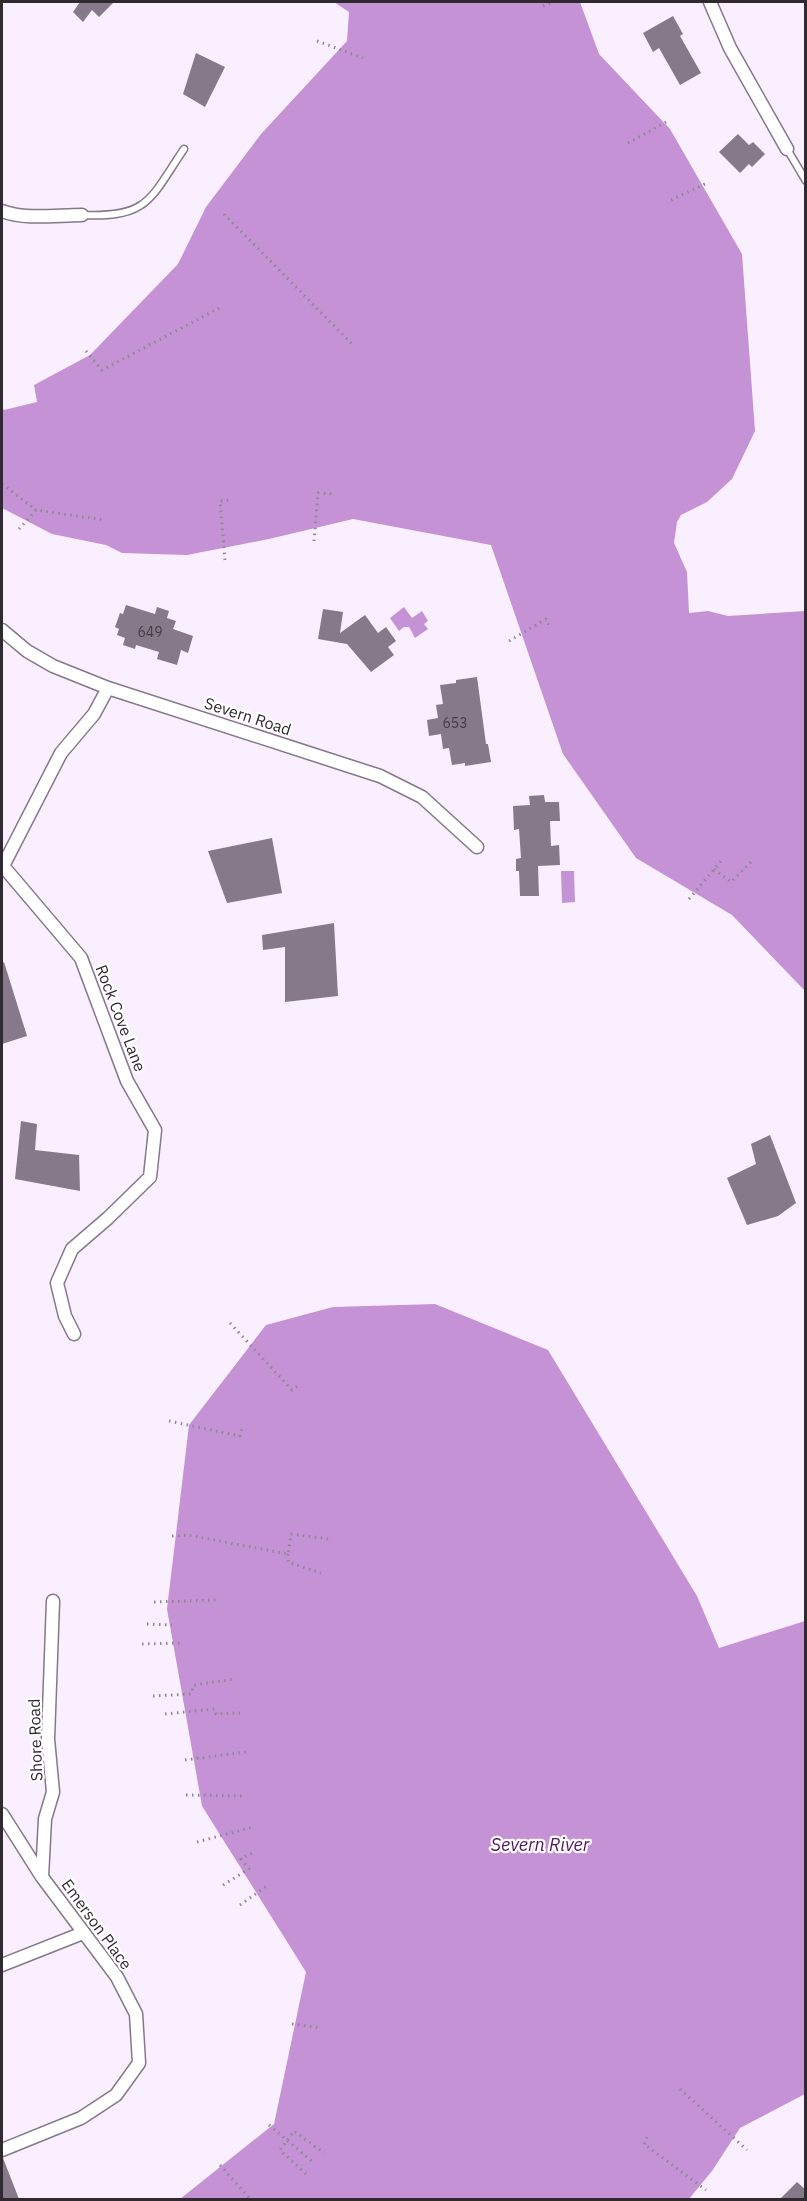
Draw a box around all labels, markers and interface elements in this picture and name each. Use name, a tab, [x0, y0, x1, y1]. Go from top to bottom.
house number: 649	[137, 623, 163, 641]
street label: Severn Road	[202, 693, 294, 739]
house number: 653	[442, 714, 468, 732]
street label: Rock Cove Lane	[91, 962, 151, 1074]
street label: Shore Road	[24, 1698, 46, 1782]
water label: Severn River	[491, 1833, 590, 1856]
street label: Emerson Place	[57, 1875, 137, 1973]

